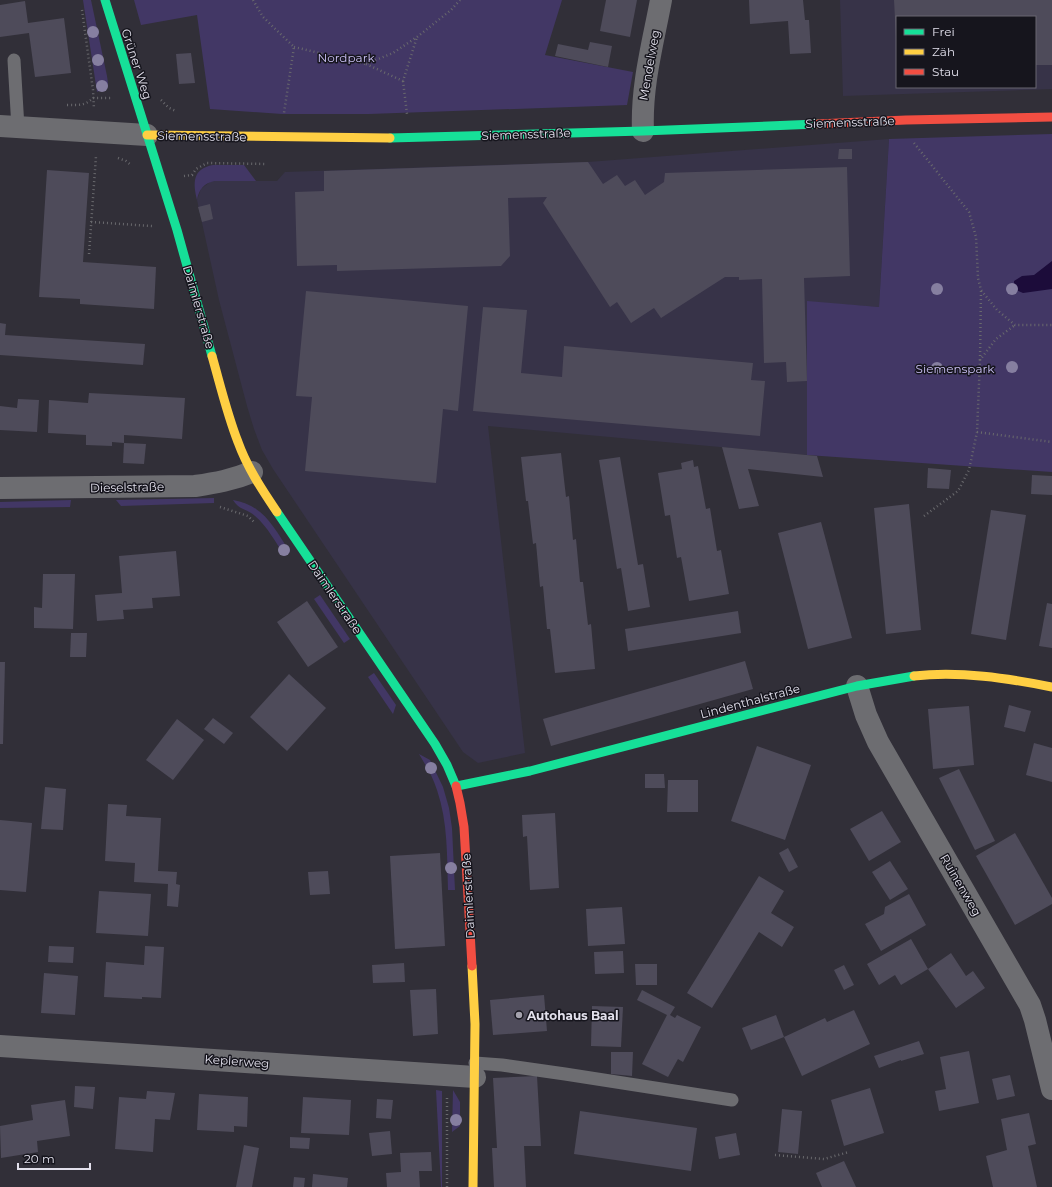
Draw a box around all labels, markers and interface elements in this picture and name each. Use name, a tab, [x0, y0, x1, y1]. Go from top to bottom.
legend	[896, 16, 1036, 88]
text: Frei	[932, 24, 955, 39]
street label: Grüner Weg	[118, 27, 156, 101]
street label: Mendelweg	[635, 29, 663, 101]
text: Zäh	[932, 44, 955, 59]
park label: Nordpark	[317, 50, 375, 65]
text: Stau	[932, 64, 959, 79]
street label: Siemensstraße	[805, 113, 895, 131]
street label: Siemensstraße	[481, 125, 571, 143]
street label: Siemensstraße	[157, 128, 247, 144]
street label: Daimlerstraße	[180, 264, 218, 350]
park label: Siemenspark	[916, 361, 995, 376]
street label: Dieselstraße	[90, 479, 164, 495]
street label: Daimlerstraße	[305, 557, 365, 637]
street label: Lindenthalstraße	[699, 680, 801, 722]
street label: Ruinenweg	[937, 851, 985, 919]
street label: Daimlerstraße	[458, 853, 478, 939]
place label: Autohaus Baal	[526, 1008, 619, 1023]
marker: Autohaus Baal	[514, 1010, 524, 1020]
street label: Keplerweg	[204, 1051, 270, 1071]
scale bar	[18, 1145, 90, 1171]
text: 20 m	[24, 1151, 55, 1166]

